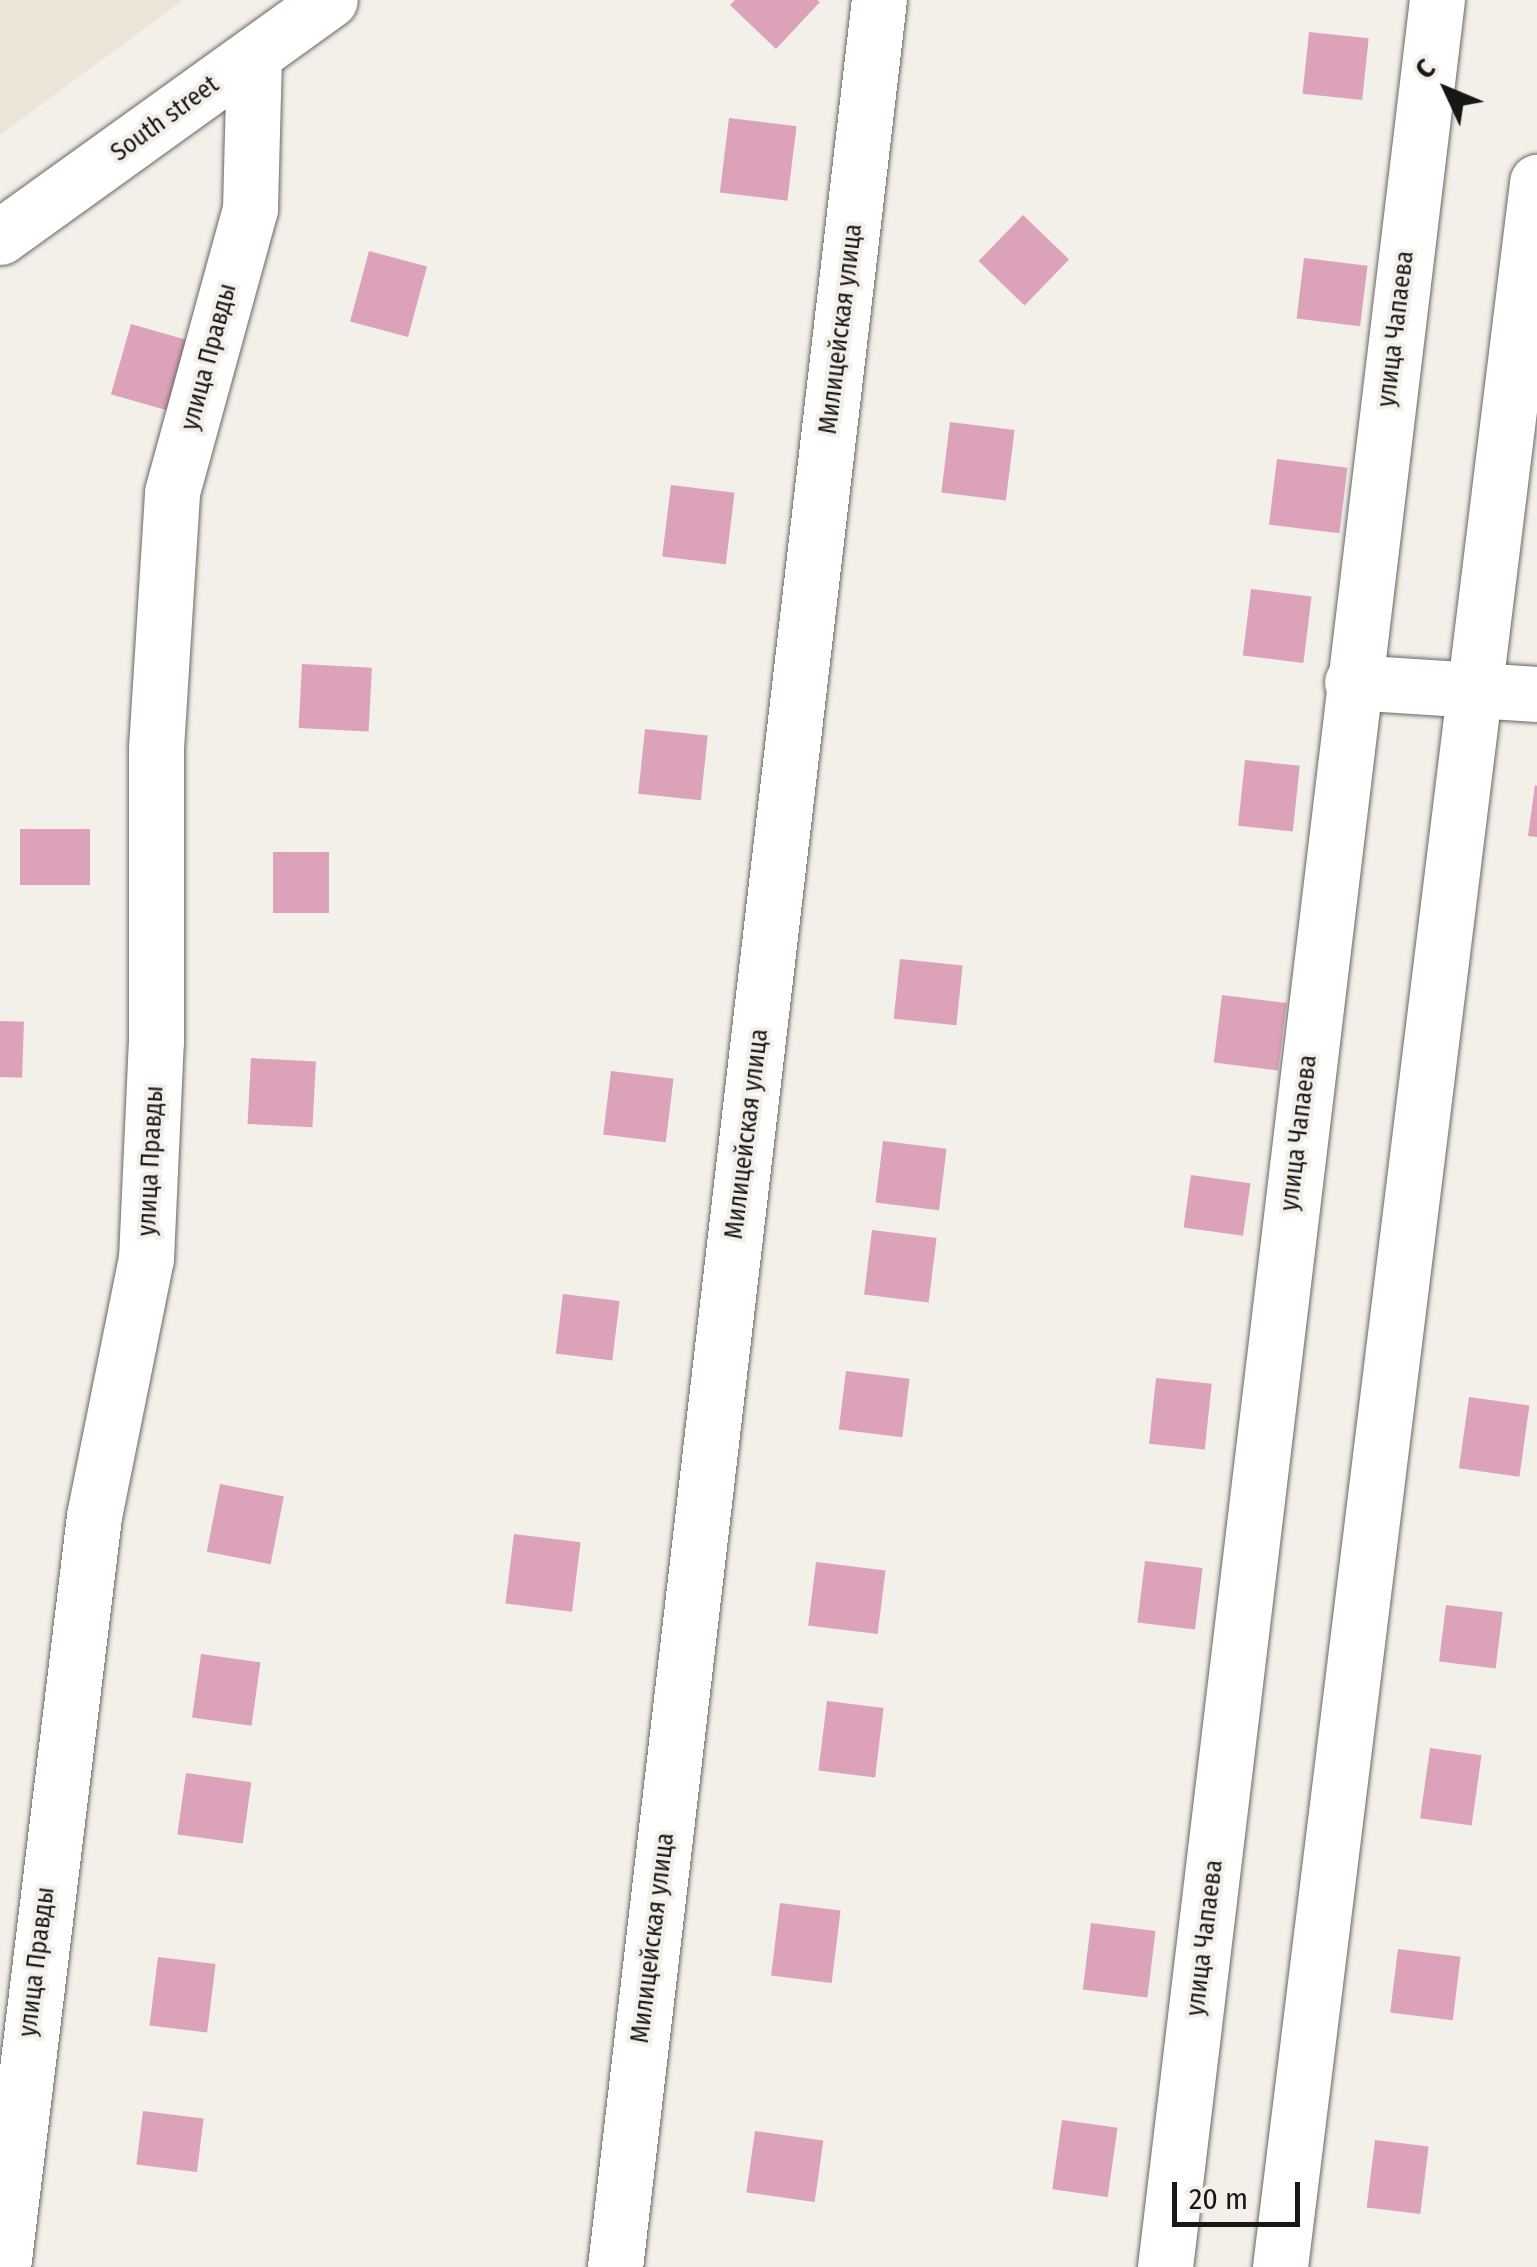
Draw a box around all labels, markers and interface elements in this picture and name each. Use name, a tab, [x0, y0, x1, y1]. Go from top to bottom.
north arrow	[1397, 40, 1497, 140]
text: С	[1408, 52, 1442, 86]
street label: South street	[105, 70, 225, 168]
street label: Милицейская улица	[813, 222, 869, 436]
street label: улица Чапаева	[1372, 249, 1420, 409]
street label: улица Правды	[175, 280, 243, 434]
street label: Милицейская улица	[719, 1027, 775, 1241]
street label: улица Чапаева	[1275, 1053, 1323, 1213]
street label: улица Правды	[132, 1085, 170, 1237]
street label: Милицейская улица	[625, 1831, 681, 2045]
street label: улица Чапаева	[1181, 1858, 1229, 2018]
street label: улица Правды	[13, 1885, 61, 2039]
scale bar	[1177, 2162, 1304, 2224]
text: 20 m	[1189, 2181, 1248, 2217]

